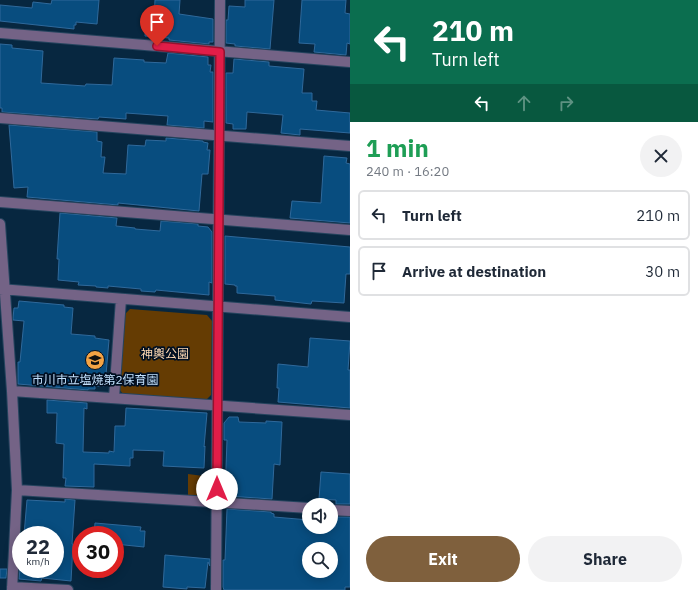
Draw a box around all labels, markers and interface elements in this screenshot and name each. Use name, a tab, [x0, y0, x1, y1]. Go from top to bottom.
pin	[140, 5, 174, 46]
icon: arrive	[146, 11, 168, 33]
text: 210 m	[432, 12, 514, 49]
icon: left	[366, 16, 418, 68]
text: Turn left	[432, 48, 500, 71]
icon: left	[471, 92, 493, 114]
icon: ahead	[513, 92, 535, 114]
icon: right	[555, 92, 577, 114]
text: 1 min	[366, 132, 429, 164]
button: close	[640, 135, 682, 177]
text: 240 m · 16:20	[366, 163, 449, 180]
icon: left	[368, 204, 390, 226]
text: Turn left	[402, 206, 462, 225]
text: 210 m	[636, 206, 680, 225]
icon: arrive	[368, 260, 390, 282]
text: Arrive at destination	[402, 262, 546, 281]
text: 30 m	[645, 262, 680, 281]
park label: 神輿公園	[141, 346, 189, 361]
school or university icon: 市川市立塩焼第2保育園	[84, 349, 106, 371]
place label: 市川市立塩焼第2保育園	[31, 372, 159, 387]
position arrow	[196, 468, 238, 510]
map controls	[302, 498, 338, 578]
button: sound	[302, 498, 338, 534]
speed limit sign: 30	[72, 526, 124, 578]
text: 22	[26, 533, 50, 560]
button: Exit	[366, 536, 520, 582]
button: Share	[528, 536, 682, 582]
button: search	[302, 542, 338, 578]
text: km/h	[26, 555, 50, 568]

